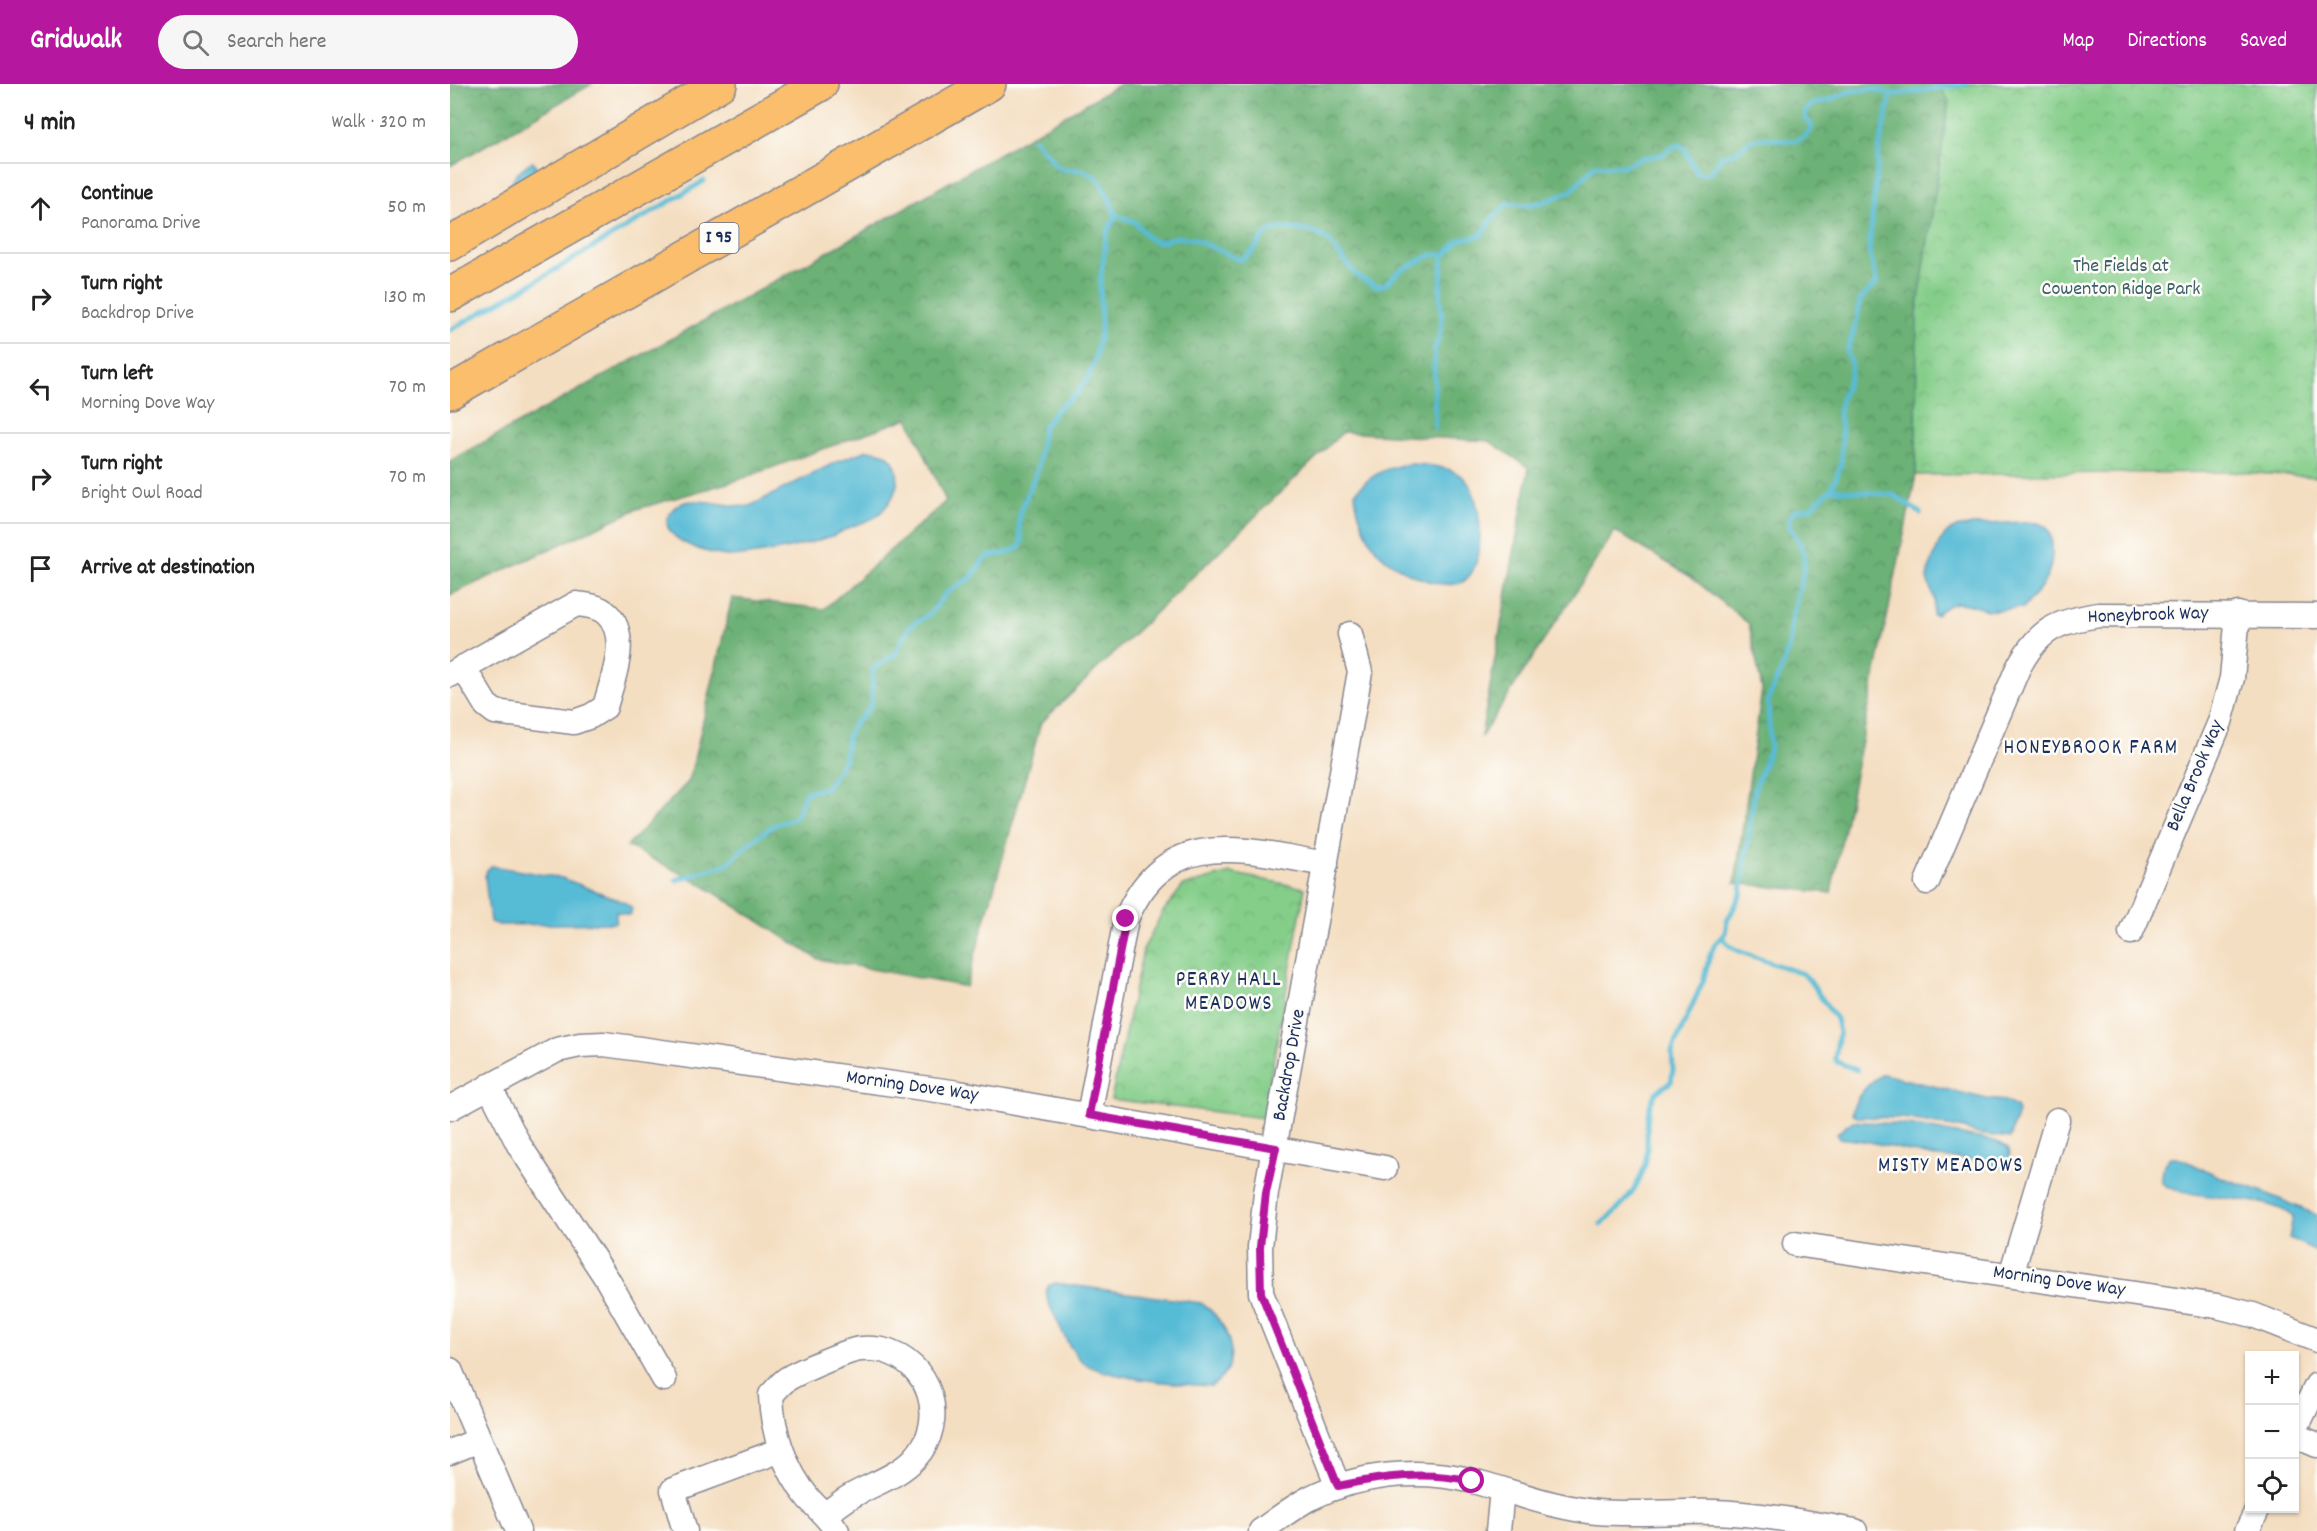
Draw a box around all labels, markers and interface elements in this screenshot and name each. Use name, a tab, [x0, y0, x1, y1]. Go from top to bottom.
search box	[158, 15, 578, 69]
text: Gridwalk	[30, 22, 122, 62]
icon: search	[179, 26, 212, 59]
text: Search here	[227, 27, 327, 58]
text: Map	[2063, 27, 2094, 57]
text: Directions	[2127, 27, 2207, 57]
text: Saved	[2240, 27, 2287, 57]
text: 4 min	[24, 105, 75, 142]
text: Walk · 320 m	[332, 109, 426, 137]
text: Continue	[81, 179, 153, 210]
icon: ahead	[24, 192, 57, 225]
text: 50 m	[388, 194, 426, 222]
text: Panorama Drive	[81, 210, 201, 238]
road number: I 95	[700, 223, 738, 253]
park label: The Fields at Cowenton Ridge Park	[2042, 253, 2200, 304]
text: Turn right	[81, 269, 163, 300]
icon: right	[24, 282, 57, 315]
text: 130 m	[384, 284, 426, 312]
text: Backdrop Drive	[81, 300, 194, 328]
text: Turn left	[81, 359, 153, 390]
icon: left	[24, 372, 57, 405]
text: 70 m	[389, 374, 426, 402]
text: Morning Dove Way	[81, 390, 214, 418]
text: Turn right	[81, 449, 163, 480]
icon: right	[24, 462, 57, 495]
text: 70 m	[389, 464, 426, 492]
text: Bright Owl Road	[81, 480, 203, 508]
icon: arrive	[24, 552, 57, 585]
text: Arrive at destination	[81, 553, 255, 584]
street label: Honeybrook Way	[2087, 600, 2210, 632]
street label: Bella Brook Way	[2160, 715, 2232, 836]
district label: HONEYBROOK FARM	[2003, 734, 2179, 764]
route end	[1112, 905, 1138, 931]
district label: PERRY HALL MEADOWS	[1176, 966, 1282, 1020]
street label: Backdrop Drive	[1266, 1007, 1314, 1123]
street label: Morning Dove Way	[844, 1064, 981, 1110]
district label: MISTY MEADOWS	[1878, 1152, 2024, 1182]
street label: Morning Dove Way	[1991, 1259, 2128, 1305]
map controls	[2245, 1351, 2299, 1513]
button: +	[2245, 1351, 2299, 1405]
button: −	[2245, 1405, 2299, 1459]
button: locate	[2245, 1459, 2299, 1513]
route start	[1458, 1467, 1484, 1493]

